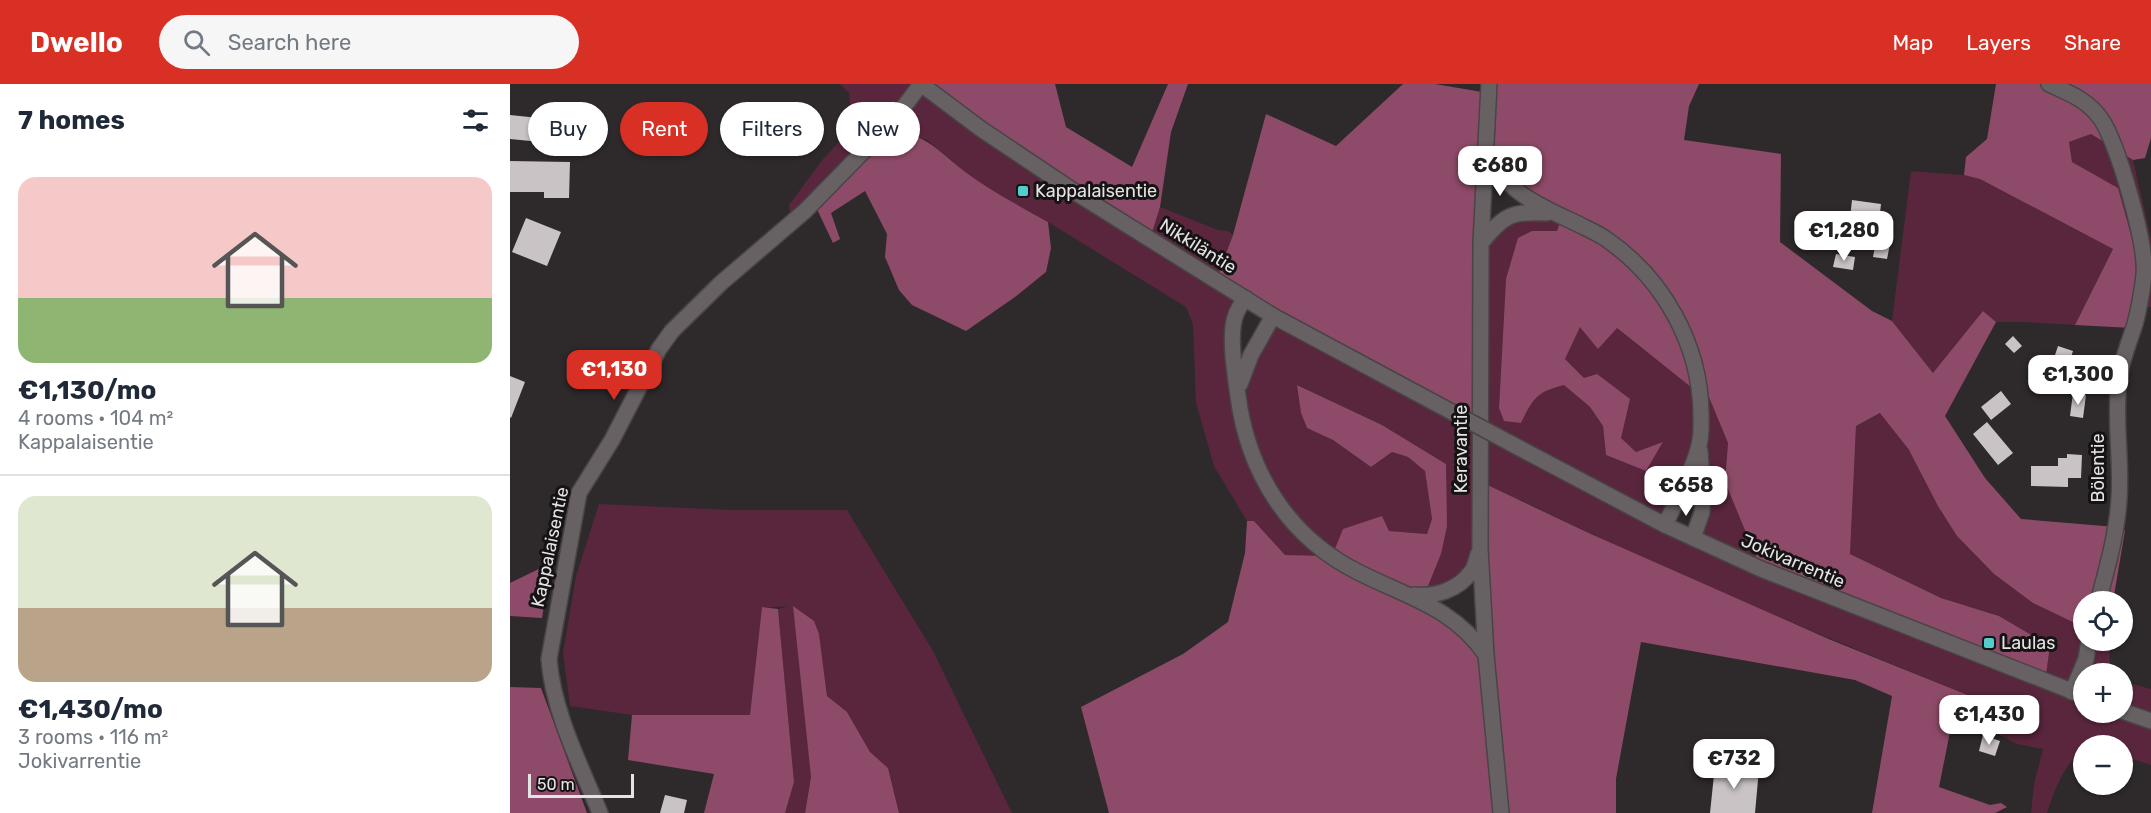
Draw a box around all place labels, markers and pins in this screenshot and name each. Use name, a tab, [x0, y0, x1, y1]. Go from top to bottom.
pin: €680	[1464, 146, 1536, 197]
place label: Kappalaisentie	[1035, 180, 1157, 202]
marker: Kappalaisentie	[1016, 184, 1030, 198]
pin: €1,280	[1795, 211, 1893, 262]
pin: €1,130	[565, 350, 663, 401]
pin: €1,300	[2029, 355, 2127, 406]
pin: €658	[1650, 466, 1722, 517]
place label: Laulas	[2001, 632, 2055, 654]
marker: Laulas	[1982, 636, 1996, 650]
pin: €1,430	[1940, 695, 2038, 746]
pin: €732	[1698, 739, 1770, 790]

